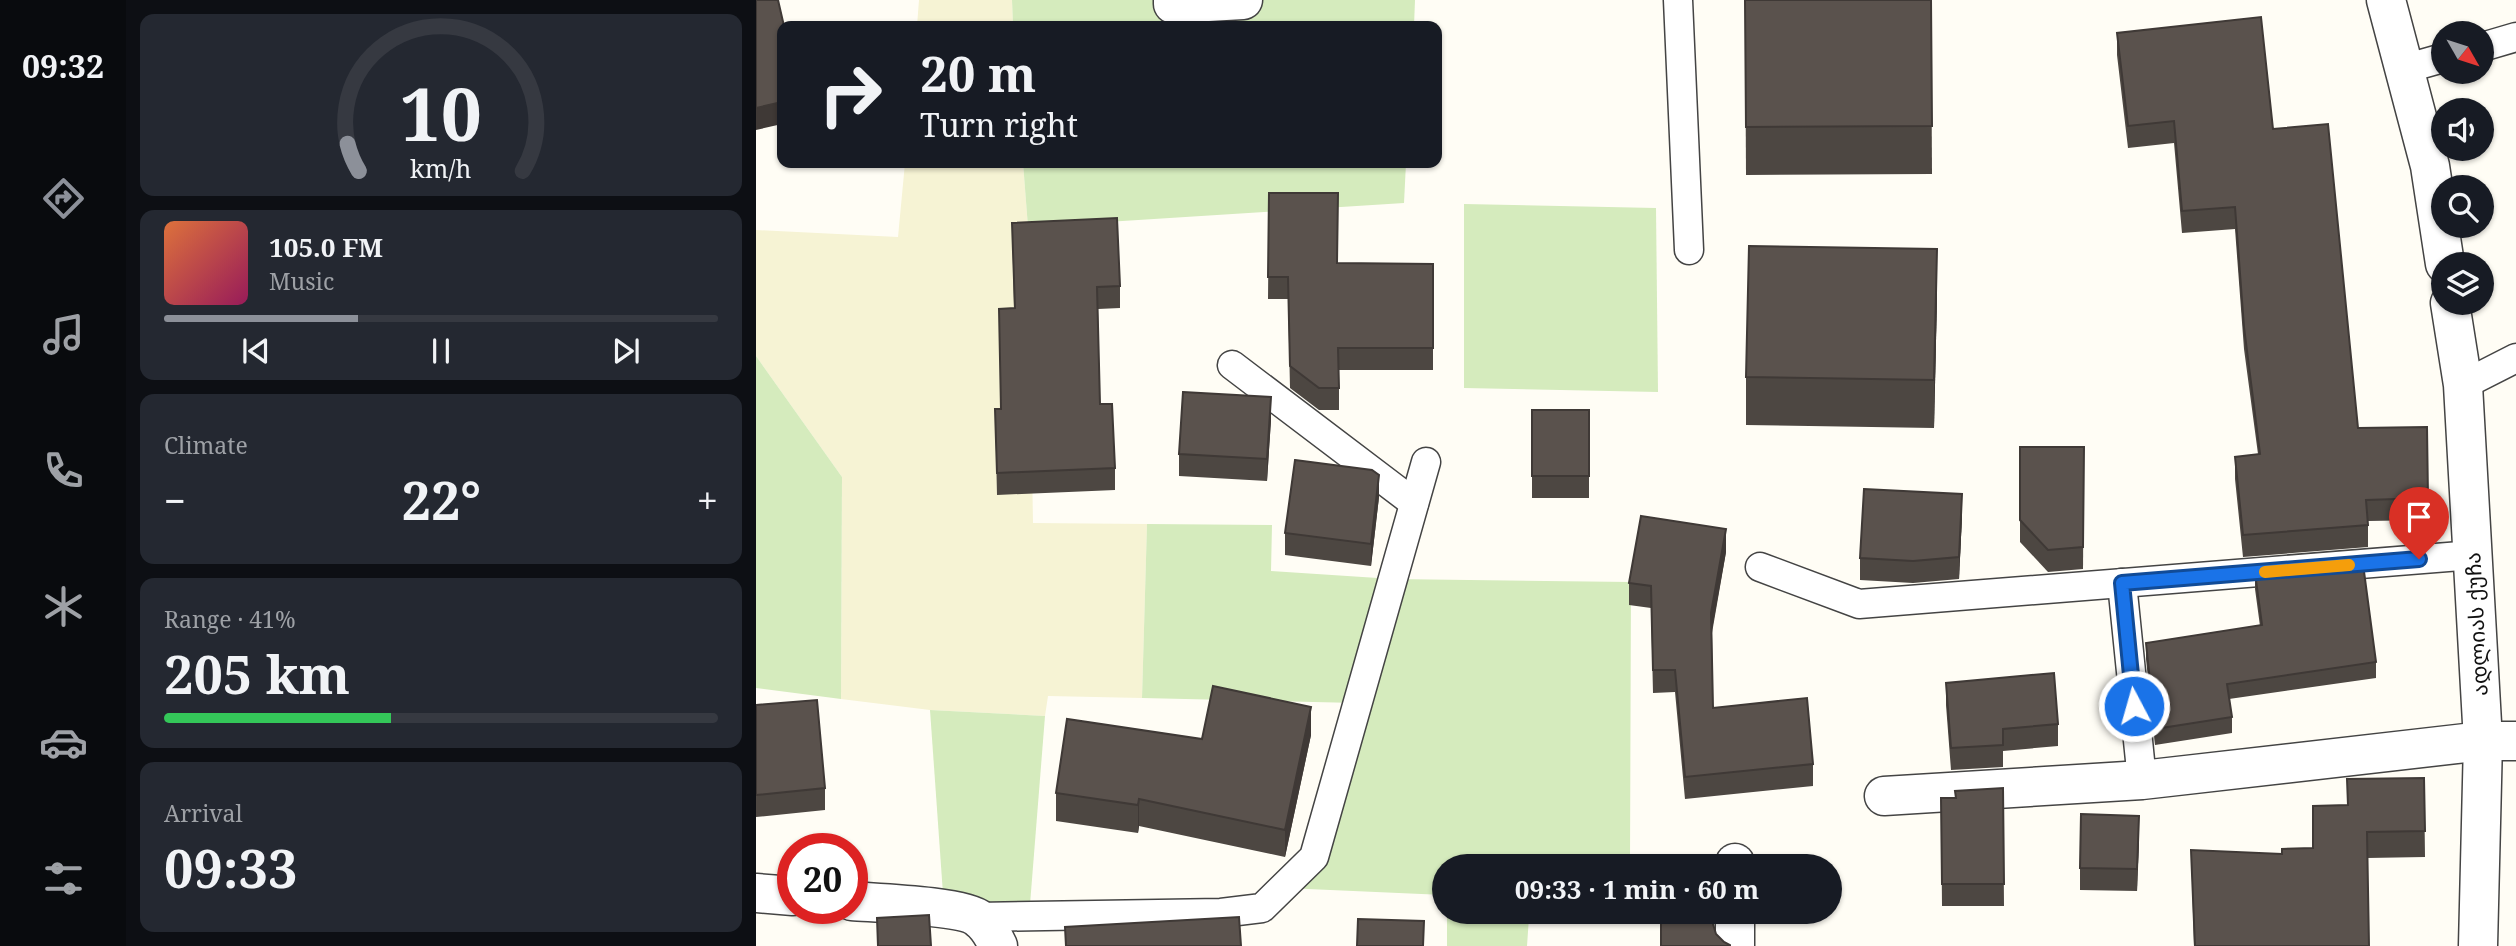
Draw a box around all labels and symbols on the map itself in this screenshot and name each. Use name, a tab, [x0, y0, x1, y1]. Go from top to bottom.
north arrow	[2431, 21, 2494, 84]
pin	[2389, 487, 2449, 559]
street label: ადლიას ქუჩა	[2458, 552, 2494, 697]
position arrow	[2097, 669, 2171, 743]
speed limit sign: 20	[777, 833, 868, 924]

